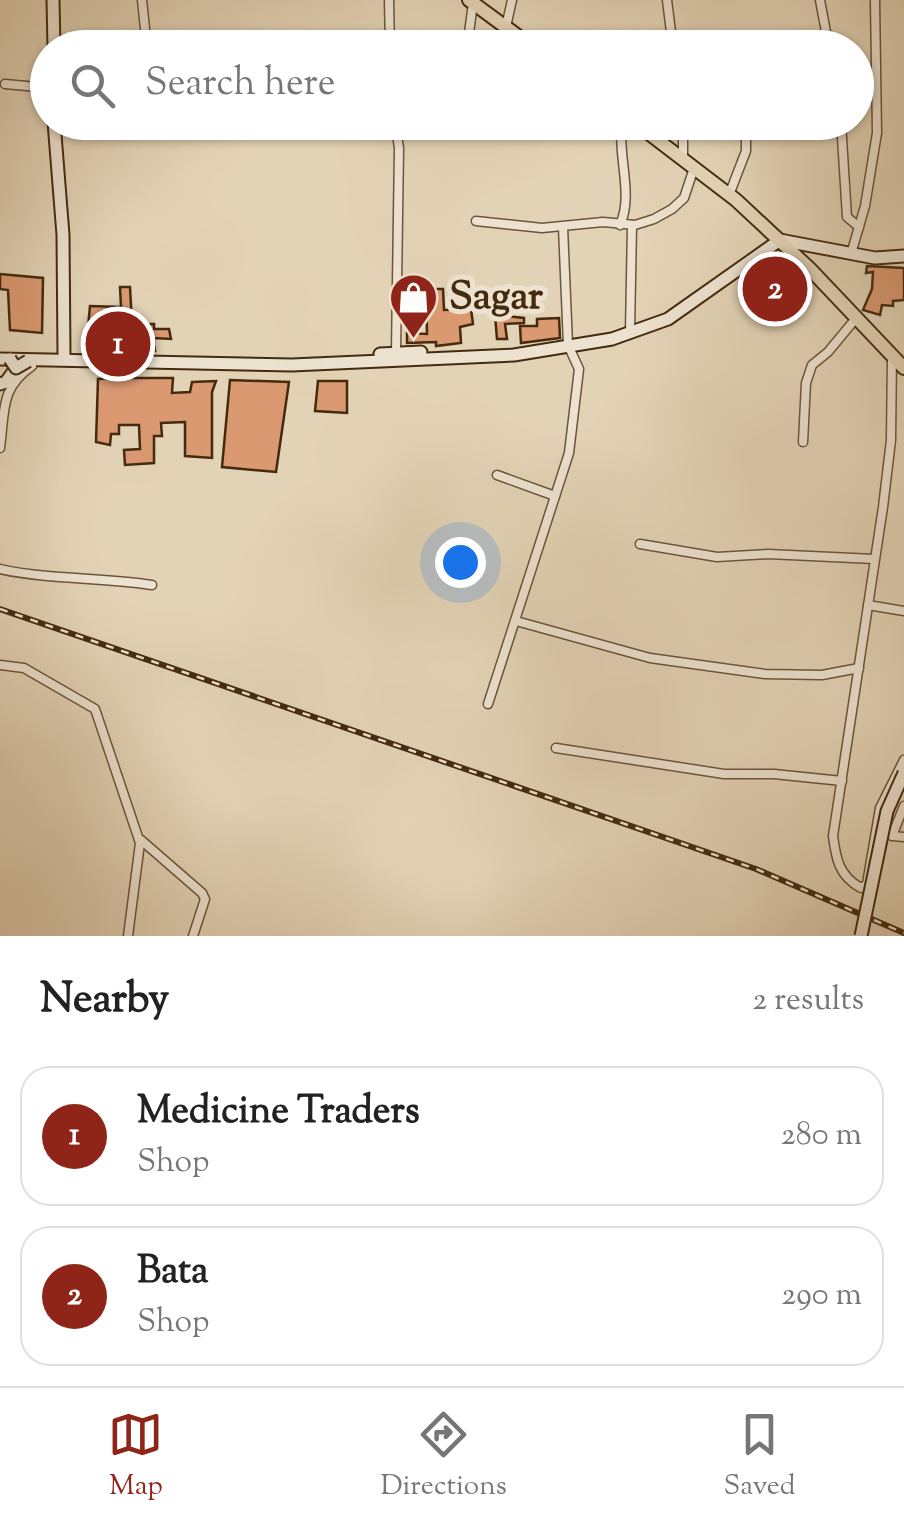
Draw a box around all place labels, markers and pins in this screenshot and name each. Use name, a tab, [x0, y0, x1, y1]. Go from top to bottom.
pin: 2	[742, 252, 808, 326]
place label: Sagar	[449, 270, 544, 327]
shop icon: Sagar	[388, 272, 440, 340]
pin: 1	[86, 306, 150, 382]

